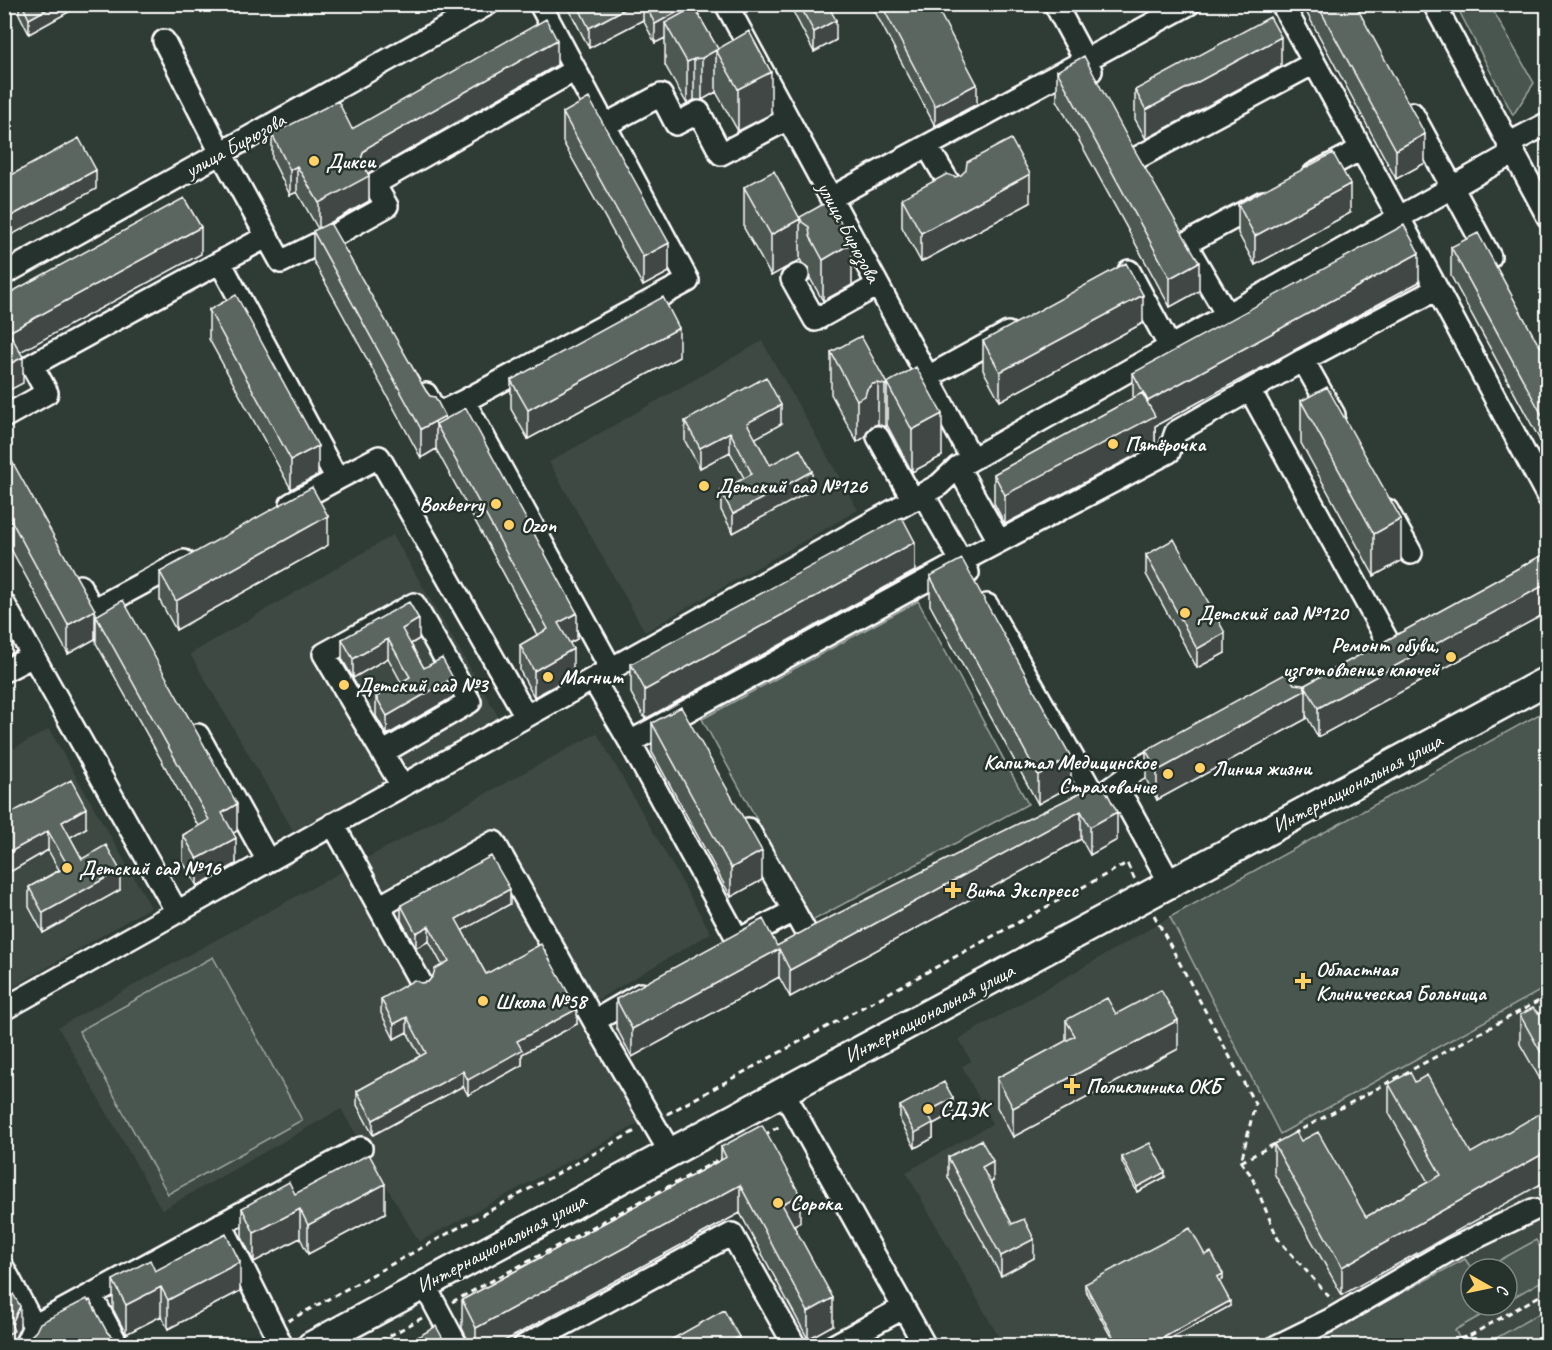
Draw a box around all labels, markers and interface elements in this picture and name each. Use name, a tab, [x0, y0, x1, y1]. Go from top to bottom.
street label: улица Бирюзова	[179, 106, 292, 185]
place label: Дикси	[326, 148, 378, 174]
marker: Дикси	[307, 154, 321, 168]
street label: улица Бирюзова	[810, 175, 887, 289]
place label: Пятёрочка	[1125, 431, 1207, 457]
marker: Пятёрочка	[1106, 437, 1120, 451]
place label: Детский сад №126	[716, 473, 869, 499]
marker: Детский сад №126	[697, 479, 711, 493]
place label: Boxberry	[420, 491, 486, 518]
marker: Boxberry	[489, 497, 503, 511]
place label: Ozon	[521, 512, 556, 538]
marker: Ozon	[502, 518, 516, 532]
place label: Детский сад №120	[1197, 600, 1350, 626]
marker: Детский сад №120	[1178, 606, 1192, 620]
place label: Ремонт обуви, изготовление ключей	[1283, 632, 1441, 683]
marker: Ремонт обуви, изготовление ключей	[1444, 650, 1458, 664]
place label: Магнит	[560, 664, 625, 690]
marker: Магнит	[541, 670, 555, 684]
place label: Детский сад №3	[356, 672, 490, 698]
marker: Детский сад №3	[337, 678, 351, 692]
street label: Интернациональная улица	[1267, 726, 1448, 839]
place label: Капитал Медицинское Страхование	[984, 749, 1157, 799]
place label: Линия жизни	[1212, 755, 1314, 781]
marker: Линия жизни	[1193, 761, 1207, 775]
marker: Капитал Медицинское Страхование	[1161, 767, 1175, 781]
place label: Детский сад №16	[79, 855, 222, 881]
marker: Детский сад №16	[60, 861, 74, 875]
place label: Вита Экспресс	[965, 877, 1079, 903]
marker: Вита Экспресс	[946, 883, 960, 897]
street label: Интернациональная улица	[839, 956, 1020, 1069]
place label: Областная Клиническая Больница	[1316, 956, 1488, 1006]
marker: Областная Клиническая Больница	[1294, 972, 1312, 990]
place label: Школа №58	[495, 988, 589, 1014]
marker: Школа №58	[476, 994, 490, 1008]
place label: Поликлиника ОКБ	[1086, 1073, 1225, 1099]
marker: Поликлиника ОКБ	[1063, 1077, 1081, 1095]
place label: СДЭК	[940, 1096, 993, 1122]
marker: СДЭК	[921, 1102, 935, 1116]
street label: Интернациональная улица	[411, 1186, 592, 1299]
place label: Сорока	[790, 1190, 843, 1216]
marker: Сорока	[771, 1196, 785, 1210]
north arrow	[1459, 1257, 1519, 1317]
text: С	[1492, 1284, 1513, 1297]

